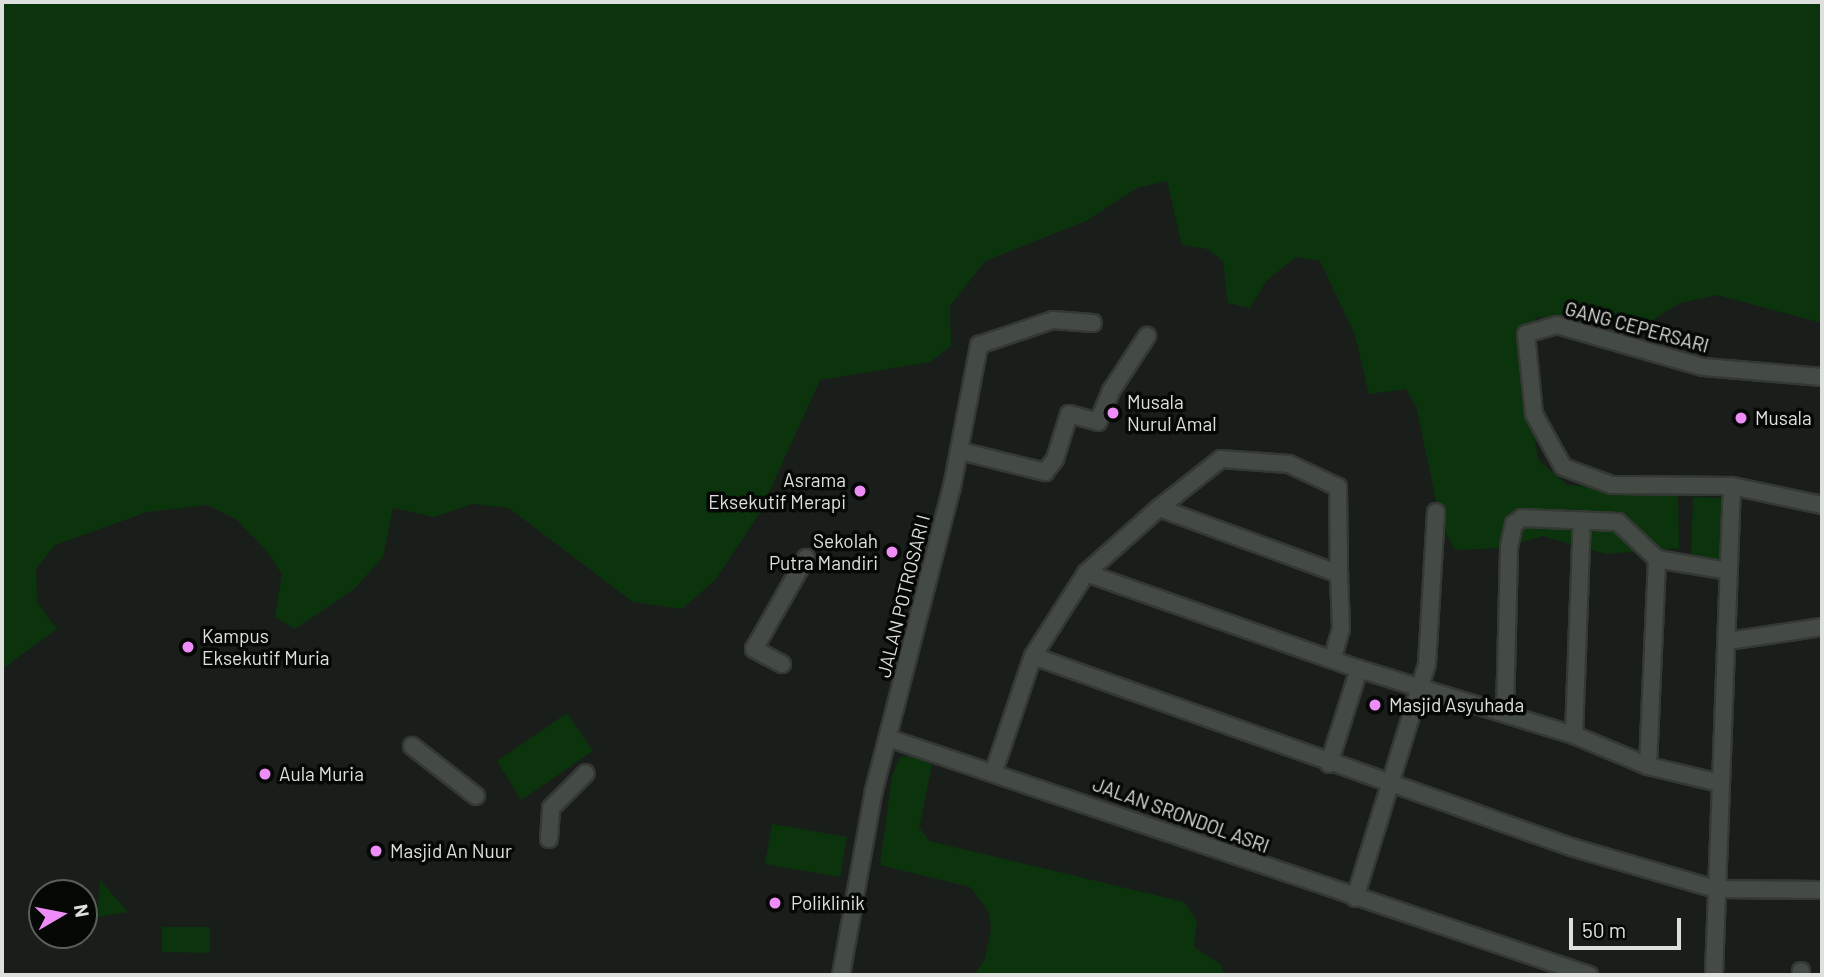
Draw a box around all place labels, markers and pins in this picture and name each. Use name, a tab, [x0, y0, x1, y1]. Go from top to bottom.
place label: Musala Nurul Amal	[1127, 391, 1217, 435]
marker: Musala Nurul Amal	[1105, 405, 1121, 421]
place label: Musala	[1755, 407, 1812, 429]
marker: Musala	[1733, 410, 1749, 426]
place label: Asrama Eksekutif Merapi	[708, 469, 846, 513]
marker: Asrama Eksekutif Merapi	[852, 483, 868, 499]
place label: Sekolah Putra Mandiri	[769, 530, 878, 574]
marker: Sekolah Putra Mandiri	[884, 544, 900, 560]
place label: Kampus Eksekutif Muria	[202, 625, 329, 669]
marker: Kampus Eksekutif Muria	[180, 639, 196, 655]
place label: Masjid Asyuhada	[1389, 694, 1524, 716]
marker: Masjid Asyuhada	[1367, 697, 1383, 713]
place label: Aula Muria	[279, 763, 364, 785]
marker: Aula Muria	[257, 766, 273, 782]
place label: Masjid An Nuur	[390, 840, 512, 862]
marker: Masjid An Nuur	[368, 843, 384, 859]
place label: Poliklinik	[791, 892, 865, 914]
marker: Poliklinik	[765, 893, 785, 913]

